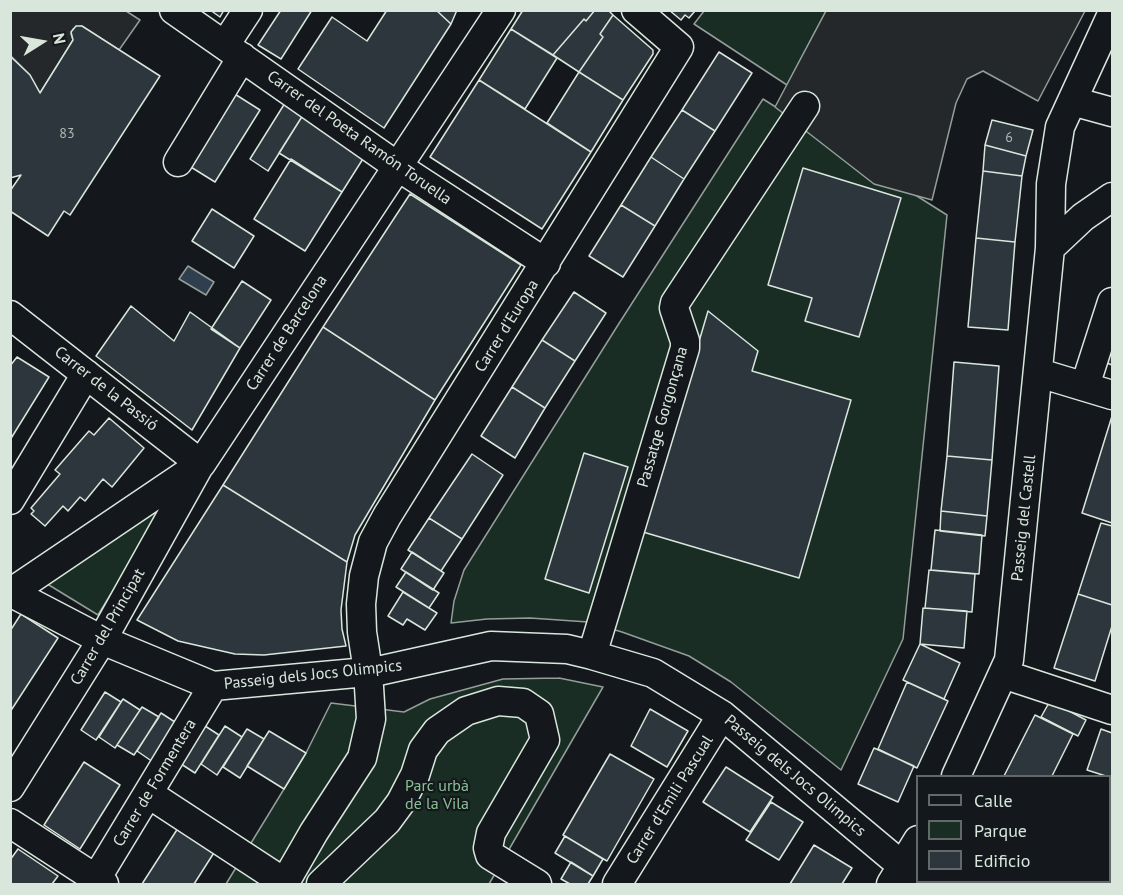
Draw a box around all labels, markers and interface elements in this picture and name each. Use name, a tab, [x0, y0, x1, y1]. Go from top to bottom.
north arrow	[12, 12, 72, 72]
text: N	[49, 31, 70, 46]
street label: Carrer del Poeta Ramón Toruella	[263, 67, 455, 209]
house number: 83	[59, 126, 75, 142]
house number: 6	[1005, 130, 1013, 146]
street label: Carrer de Barcelona	[242, 272, 332, 394]
street label: Carrer d'Europa	[471, 276, 543, 376]
street label: Carrer de la Passió	[50, 343, 162, 435]
street label: Passatge Gorgonçana	[634, 344, 692, 490]
street label: Passeig del Castell	[1008, 454, 1040, 582]
street label: Carrer del Principat	[67, 565, 149, 689]
street label: Passeig dels Jocs Olimpics	[223, 656, 403, 694]
street label: Passeig dels Jocs Olimpics	[720, 711, 870, 841]
street label: Carrer de Formentera	[109, 716, 201, 850]
street label: Carrer d'Emili Pascual	[623, 732, 717, 868]
legend	[916, 775, 1111, 883]
park label: Parc urbà de la Vila	[405, 776, 469, 814]
text: Calle	[974, 789, 1013, 812]
text: Parque	[974, 819, 1027, 842]
text: Edificio	[974, 849, 1030, 872]

